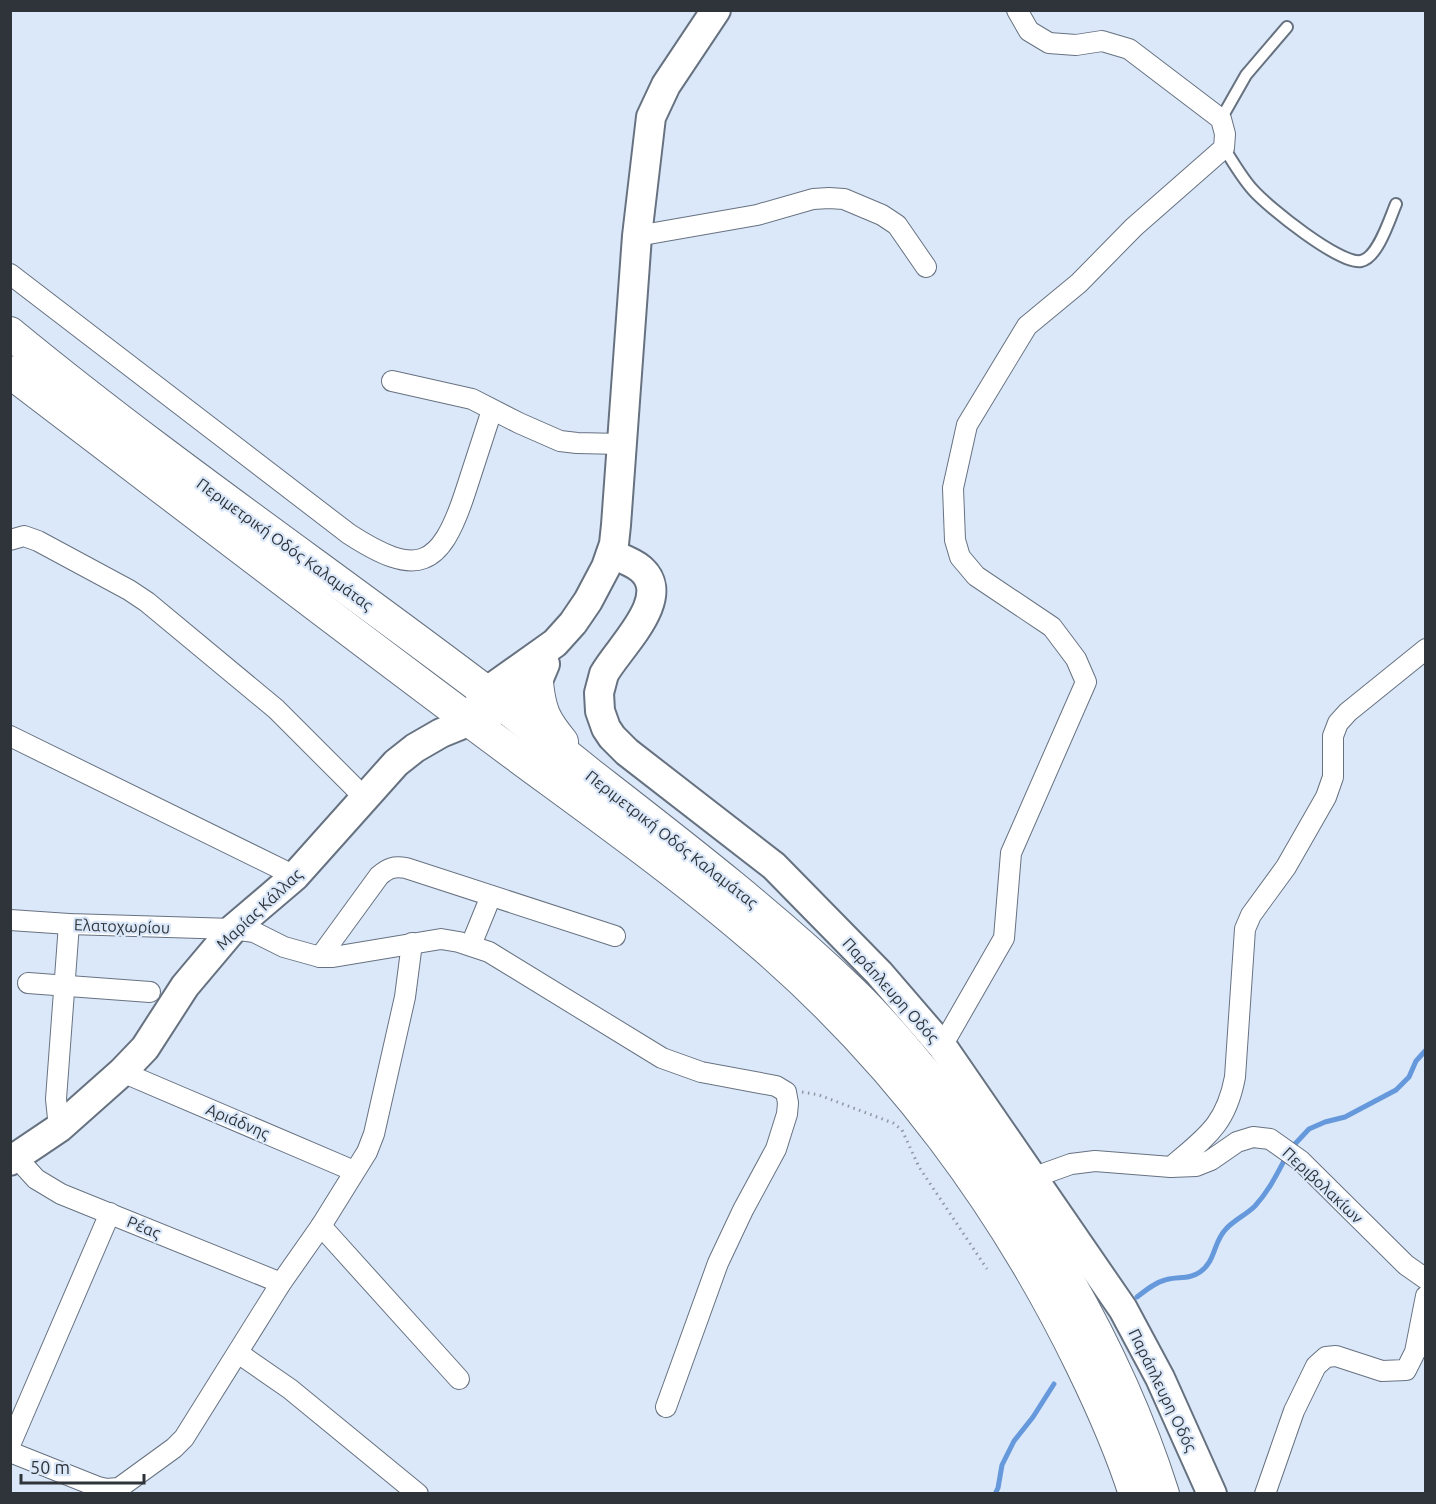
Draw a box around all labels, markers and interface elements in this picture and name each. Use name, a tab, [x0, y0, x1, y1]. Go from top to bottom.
street label: Περιμετρική Οδός Καλαμάτας	[193, 474, 376, 615]
street label: Περιμετρική Οδός Καλαμάτας	[582, 766, 762, 912]
street label: Μαρίας Κάλλας	[213, 865, 306, 954]
street label: Ελατοχωρίου	[74, 915, 170, 937]
street label: Παράπλευρη Οδός	[839, 934, 943, 1047]
street label: Αριάδνης	[203, 1100, 272, 1143]
street label: Περιβολακίων	[1279, 1143, 1367, 1227]
street label: Ρέας	[124, 1212, 163, 1243]
street label: Παράπλευρη Οδός	[1125, 1326, 1201, 1455]
scale bar	[21, 1447, 144, 1485]
text: 50 m	[30, 1457, 70, 1477]

